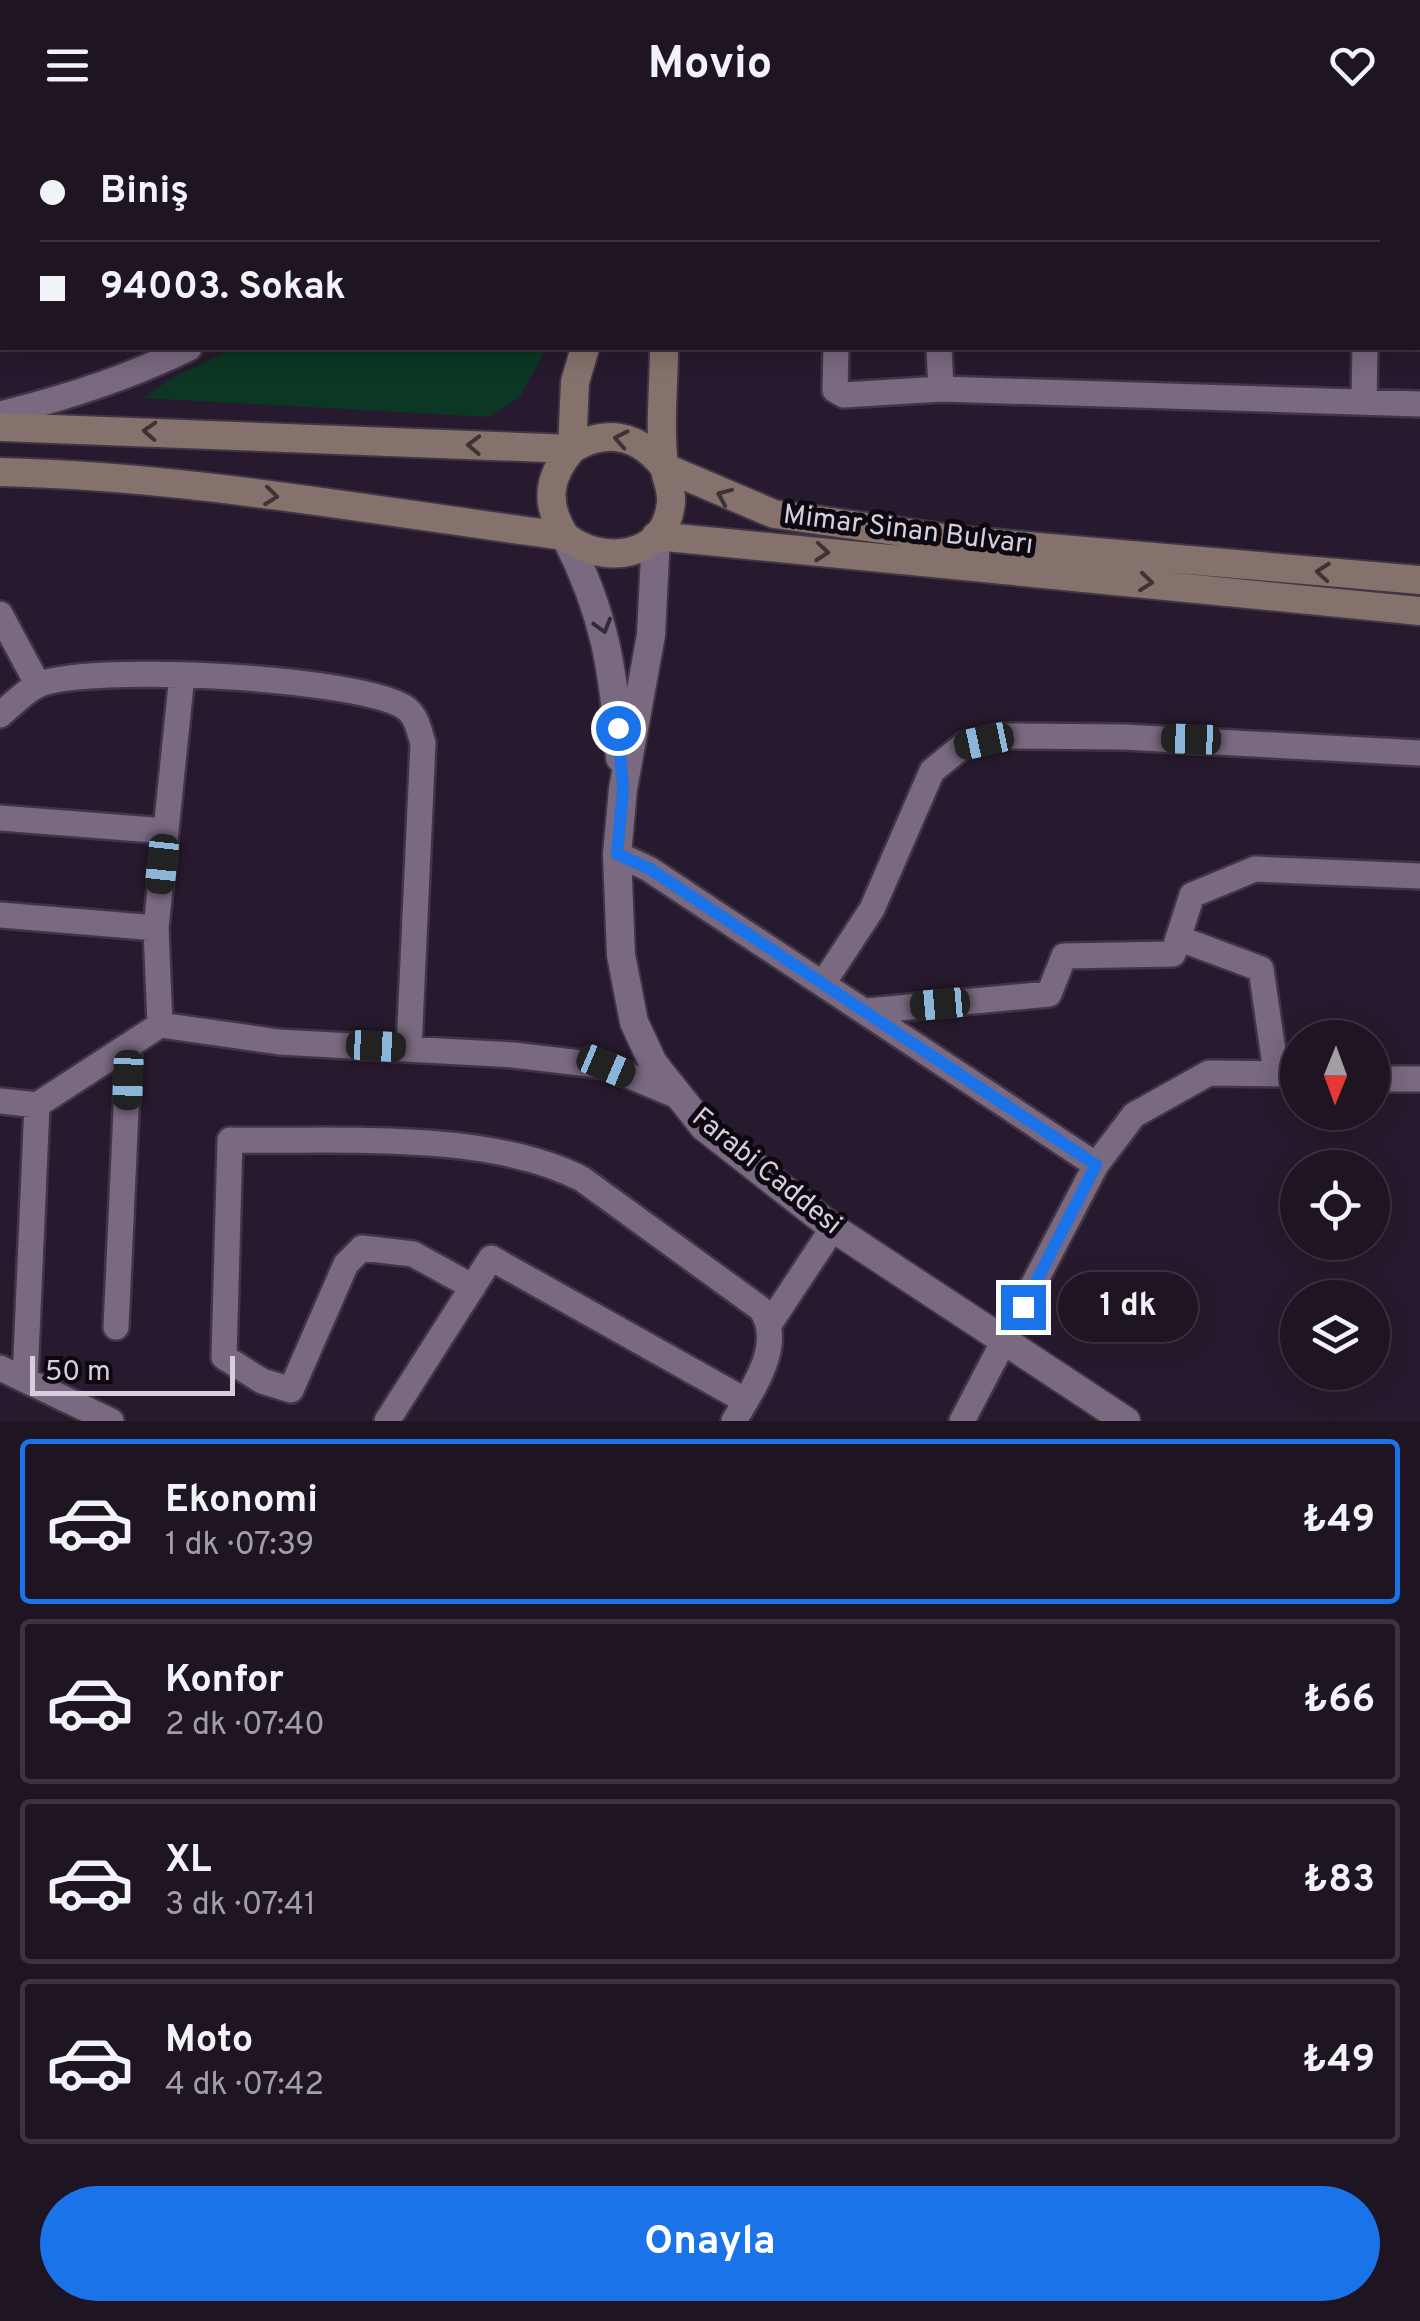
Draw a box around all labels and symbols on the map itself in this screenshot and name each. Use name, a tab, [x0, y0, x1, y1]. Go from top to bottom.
one-way arrow	[141, 420, 157, 441]
one-way arrow	[613, 429, 629, 450]
one-way arrow	[466, 435, 482, 456]
one-way arrow	[264, 485, 280, 507]
one-way arrow	[717, 488, 735, 508]
street label: Mimar Sinan Bulvarı	[781, 498, 1035, 564]
one-way arrow	[815, 540, 831, 562]
one-way arrow	[1314, 561, 1330, 583]
one-way arrow	[1138, 571, 1154, 592]
one-way arrow	[591, 617, 612, 634]
route start	[596, 706, 641, 751]
car	[952, 720, 1016, 762]
car	[1160, 723, 1222, 755]
car	[144, 833, 180, 895]
car	[909, 986, 971, 1022]
north arrow	[1280, 1020, 1390, 1130]
car	[345, 1029, 407, 1063]
car	[573, 1040, 639, 1092]
car	[112, 1049, 144, 1111]
street label: Farabi Caddesi	[684, 1100, 848, 1244]
callout: 1 dk	[1058, 1272, 1198, 1342]
route end	[1001, 1285, 1046, 1330]
scale bar	[30, 1351, 235, 1396]

